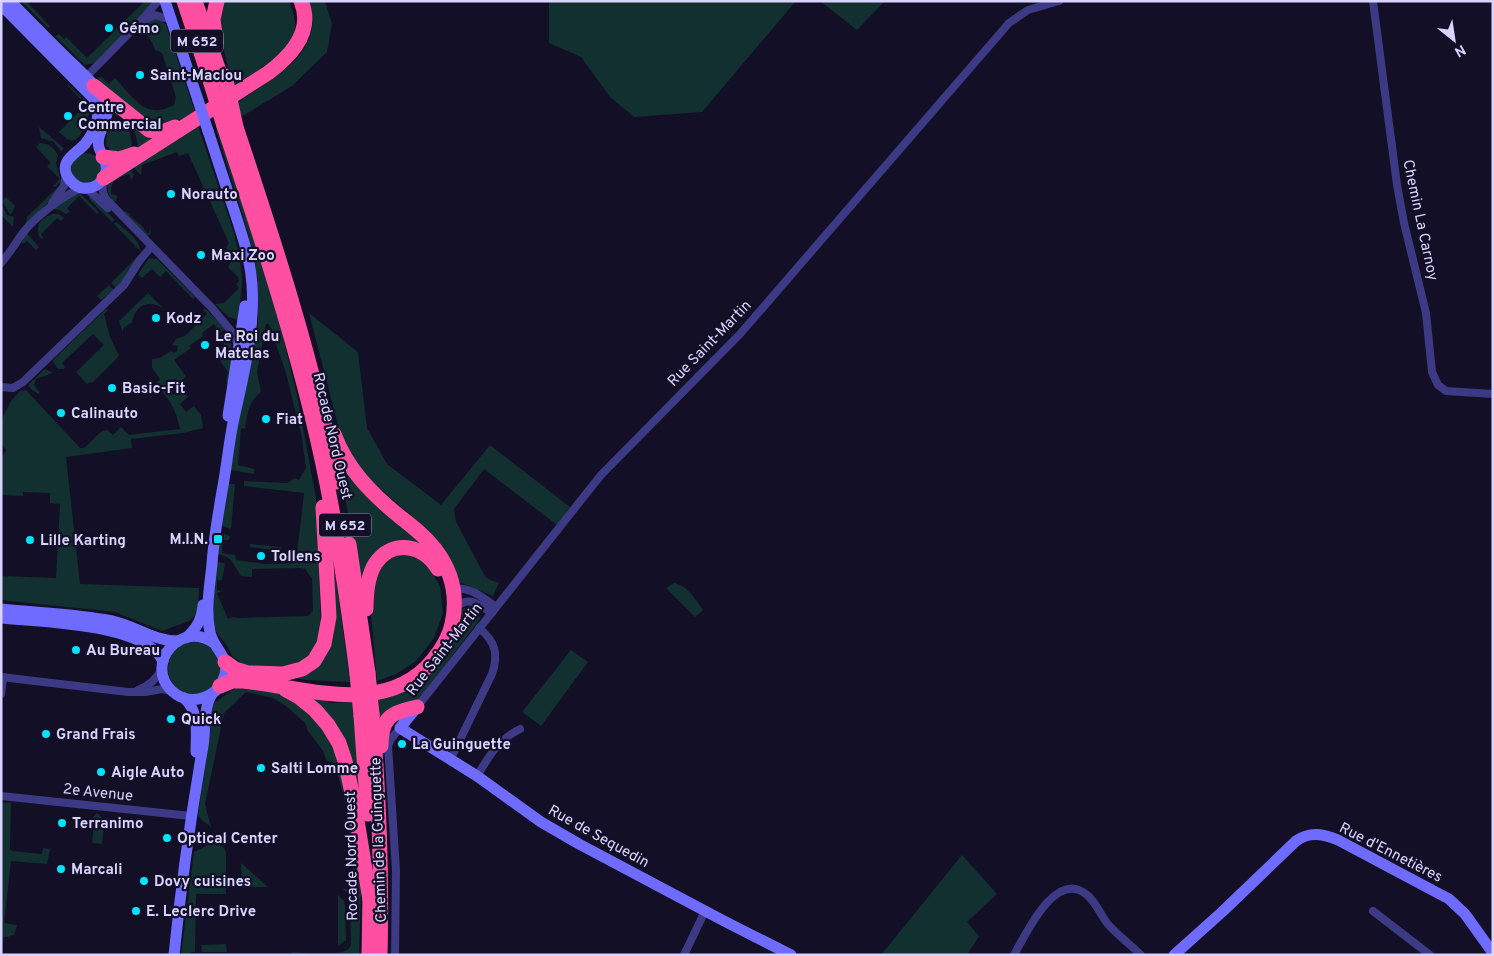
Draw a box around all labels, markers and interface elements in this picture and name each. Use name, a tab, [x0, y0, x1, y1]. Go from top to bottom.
north arrow	[1429, 15, 1479, 65]
place label: Gémo	[119, 20, 159, 39]
marker: Gémo	[103, 22, 115, 34]
road number: M 652	[171, 29, 223, 52]
text: N	[1451, 40, 1468, 60]
place label: Saint-Maclou	[150, 67, 242, 86]
marker: Saint-Maclou	[134, 69, 146, 81]
place label: Centre Commercial	[78, 99, 162, 135]
marker: Centre Commercial	[62, 110, 74, 122]
street label: Chemin La Carnoy	[1397, 158, 1442, 283]
place label: Norauto	[181, 186, 238, 205]
marker: Norauto	[165, 188, 177, 200]
place label: Maxi Zoo	[211, 247, 275, 266]
marker: Maxi Zoo	[195, 249, 207, 261]
street label: Rue Saint-Martin	[664, 297, 756, 391]
place label: Kodz	[166, 310, 201, 329]
marker: Kodz	[150, 312, 162, 324]
place label: Le Roi du Matelas	[215, 328, 280, 364]
marker: Le Roi du Matelas	[199, 339, 211, 351]
street label: Rocade Nord Ouest	[308, 371, 355, 502]
place label: Basic-Fit	[122, 380, 185, 399]
marker: Basic-Fit	[106, 382, 118, 394]
place label: Calinauto	[71, 405, 138, 424]
marker: Calinauto	[55, 407, 67, 419]
place label: Fiat	[276, 411, 303, 430]
marker: Fiat	[260, 413, 272, 425]
road number: M 652	[319, 514, 371, 536]
place label: M.I.N.	[170, 531, 208, 550]
place label: Lille Karting	[40, 532, 126, 551]
marker: M.I.N.	[212, 533, 224, 545]
marker: Lille Karting	[24, 534, 36, 546]
place label: Tollens	[271, 548, 321, 567]
marker: Tollens	[255, 550, 267, 562]
street label: Rue Saint-Martin	[403, 600, 487, 700]
place label: Au Bureau	[86, 642, 160, 661]
marker: Au Bureau	[70, 644, 82, 656]
place label: Quick	[181, 711, 221, 730]
marker: Quick	[165, 713, 177, 725]
place label: Grand Frais	[56, 726, 136, 745]
marker: Grand Frais	[40, 728, 52, 740]
place label: La Guinguette	[412, 736, 511, 755]
marker: La Guinguette	[396, 738, 408, 750]
street label: Chemin de la Guinguette	[367, 757, 392, 923]
place label: Salti Lomme	[271, 760, 358, 779]
marker: Salti Lomme	[255, 762, 267, 774]
place label: Aigle Auto	[111, 764, 185, 783]
marker: Aigle Auto	[95, 766, 107, 778]
street label: 2e Avenue	[62, 780, 134, 807]
street label: Rocade Nord Ouest	[342, 791, 363, 921]
street label: Rue de Sequedin	[544, 802, 652, 873]
place label: Terranimo	[72, 815, 144, 834]
marker: Terranimo	[56, 817, 68, 829]
street label: Rue d'Ennetières	[1336, 819, 1445, 887]
place label: Optical Center	[177, 830, 279, 849]
marker: Optical Center	[161, 832, 173, 844]
place label: Marcali	[71, 861, 122, 880]
marker: Marcali	[55, 863, 67, 875]
place label: Dovy cuisines	[154, 873, 251, 892]
marker: Dovy cuisines	[138, 875, 150, 887]
place label: E. Leclerc Drive	[146, 903, 256, 922]
marker: E. Leclerc Drive	[130, 905, 142, 917]

